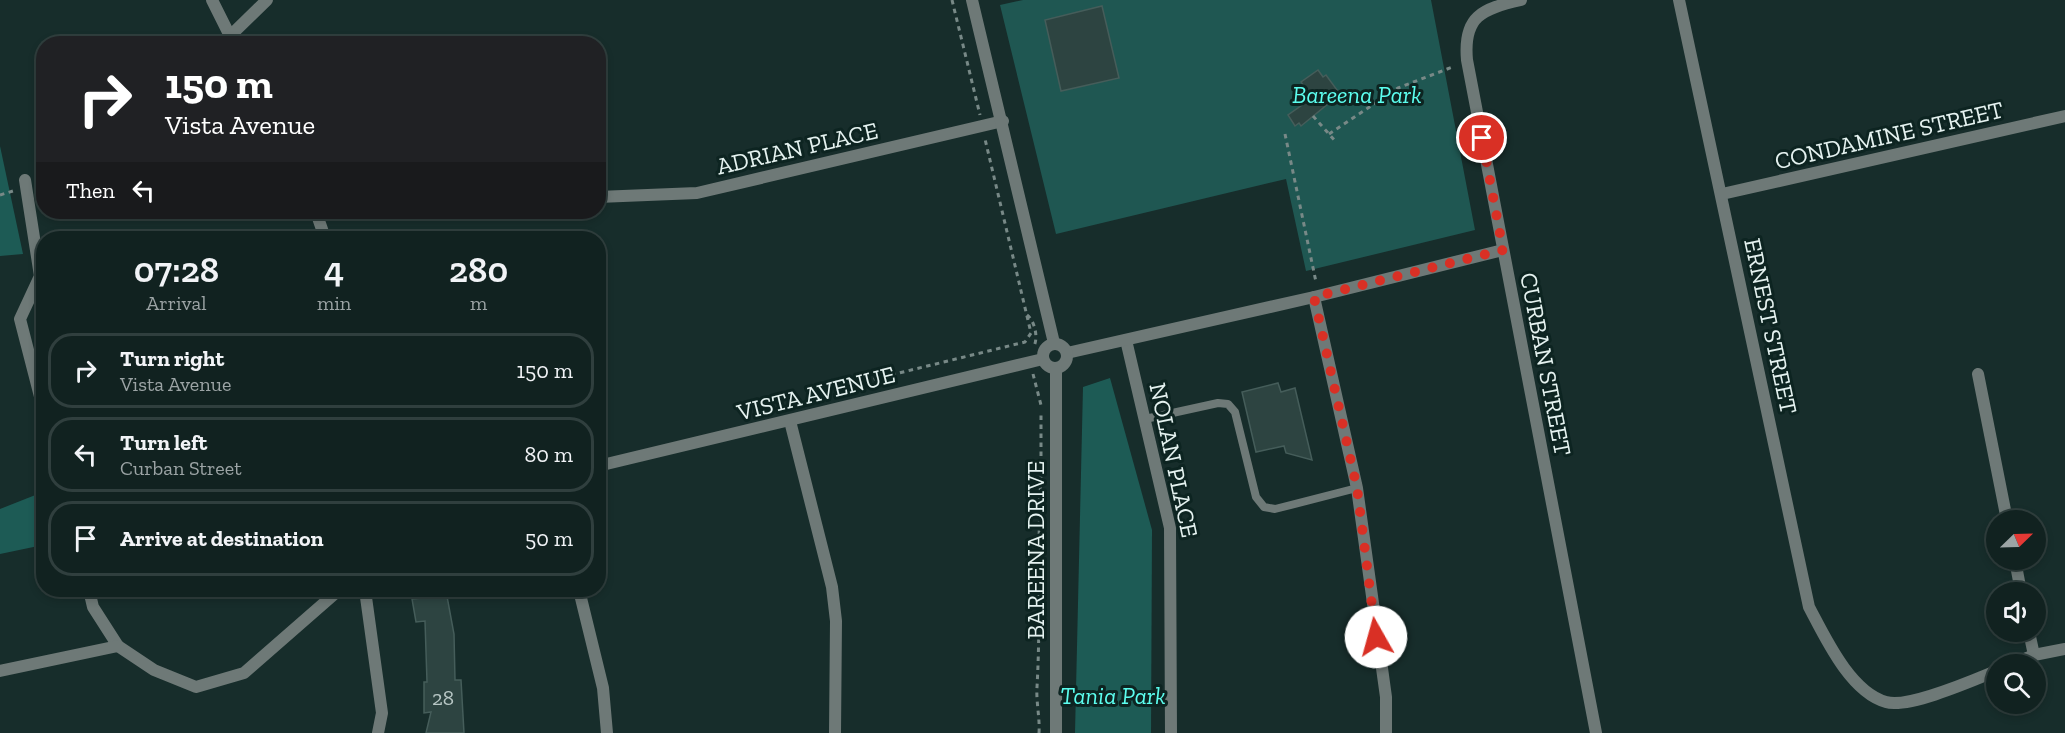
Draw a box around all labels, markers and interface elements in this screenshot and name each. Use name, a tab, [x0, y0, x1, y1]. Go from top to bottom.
text: 150 m	[165, 58, 273, 109]
icon: right	[66, 60, 144, 138]
park label: Bareena Park	[1292, 80, 1422, 109]
street label: CONDAMINE STREET	[1772, 95, 2006, 175]
text: Vista Avenue	[165, 109, 315, 141]
pin	[1456, 112, 1507, 163]
street label: ADRIAN PLACE	[714, 115, 880, 181]
icon: arrive	[1465, 121, 1498, 154]
icon: left	[127, 174, 160, 207]
text: Then	[66, 177, 115, 204]
street label: ERNEST STREET	[1738, 235, 1804, 417]
text: 07:28	[134, 248, 219, 291]
text: 4	[324, 248, 344, 291]
text: 280	[449, 248, 508, 291]
street label: CURBAN STREET	[1514, 270, 1578, 458]
text: Arrival	[146, 291, 207, 315]
text: min	[317, 291, 351, 315]
text: m	[470, 291, 487, 315]
text: Turn right	[120, 345, 224, 372]
icon: right	[69, 354, 102, 387]
text: 150 m	[517, 357, 573, 384]
street label: VISTA AVENUE	[733, 359, 898, 427]
text: Vista Avenue	[120, 372, 231, 396]
street label: NOLAN PLACE	[1143, 380, 1205, 540]
text: Turn left	[120, 429, 207, 456]
icon: left	[69, 438, 102, 471]
text: 80 m	[525, 441, 573, 468]
text: Curban Street	[120, 456, 242, 480]
street label: BAREENA DRIVE	[1021, 461, 1050, 639]
north arrow	[1986, 510, 2046, 570]
map controls	[1986, 510, 2046, 714]
icon: arrive	[69, 522, 102, 555]
text: Arrive at destination	[120, 525, 323, 552]
text: 50 m	[525, 525, 573, 552]
button: sound	[1986, 582, 2046, 642]
position arrow	[1344, 605, 1408, 669]
button: search	[1986, 654, 2046, 714]
park label: Tania Park	[1060, 681, 1166, 710]
house number: 28	[432, 685, 454, 710]

